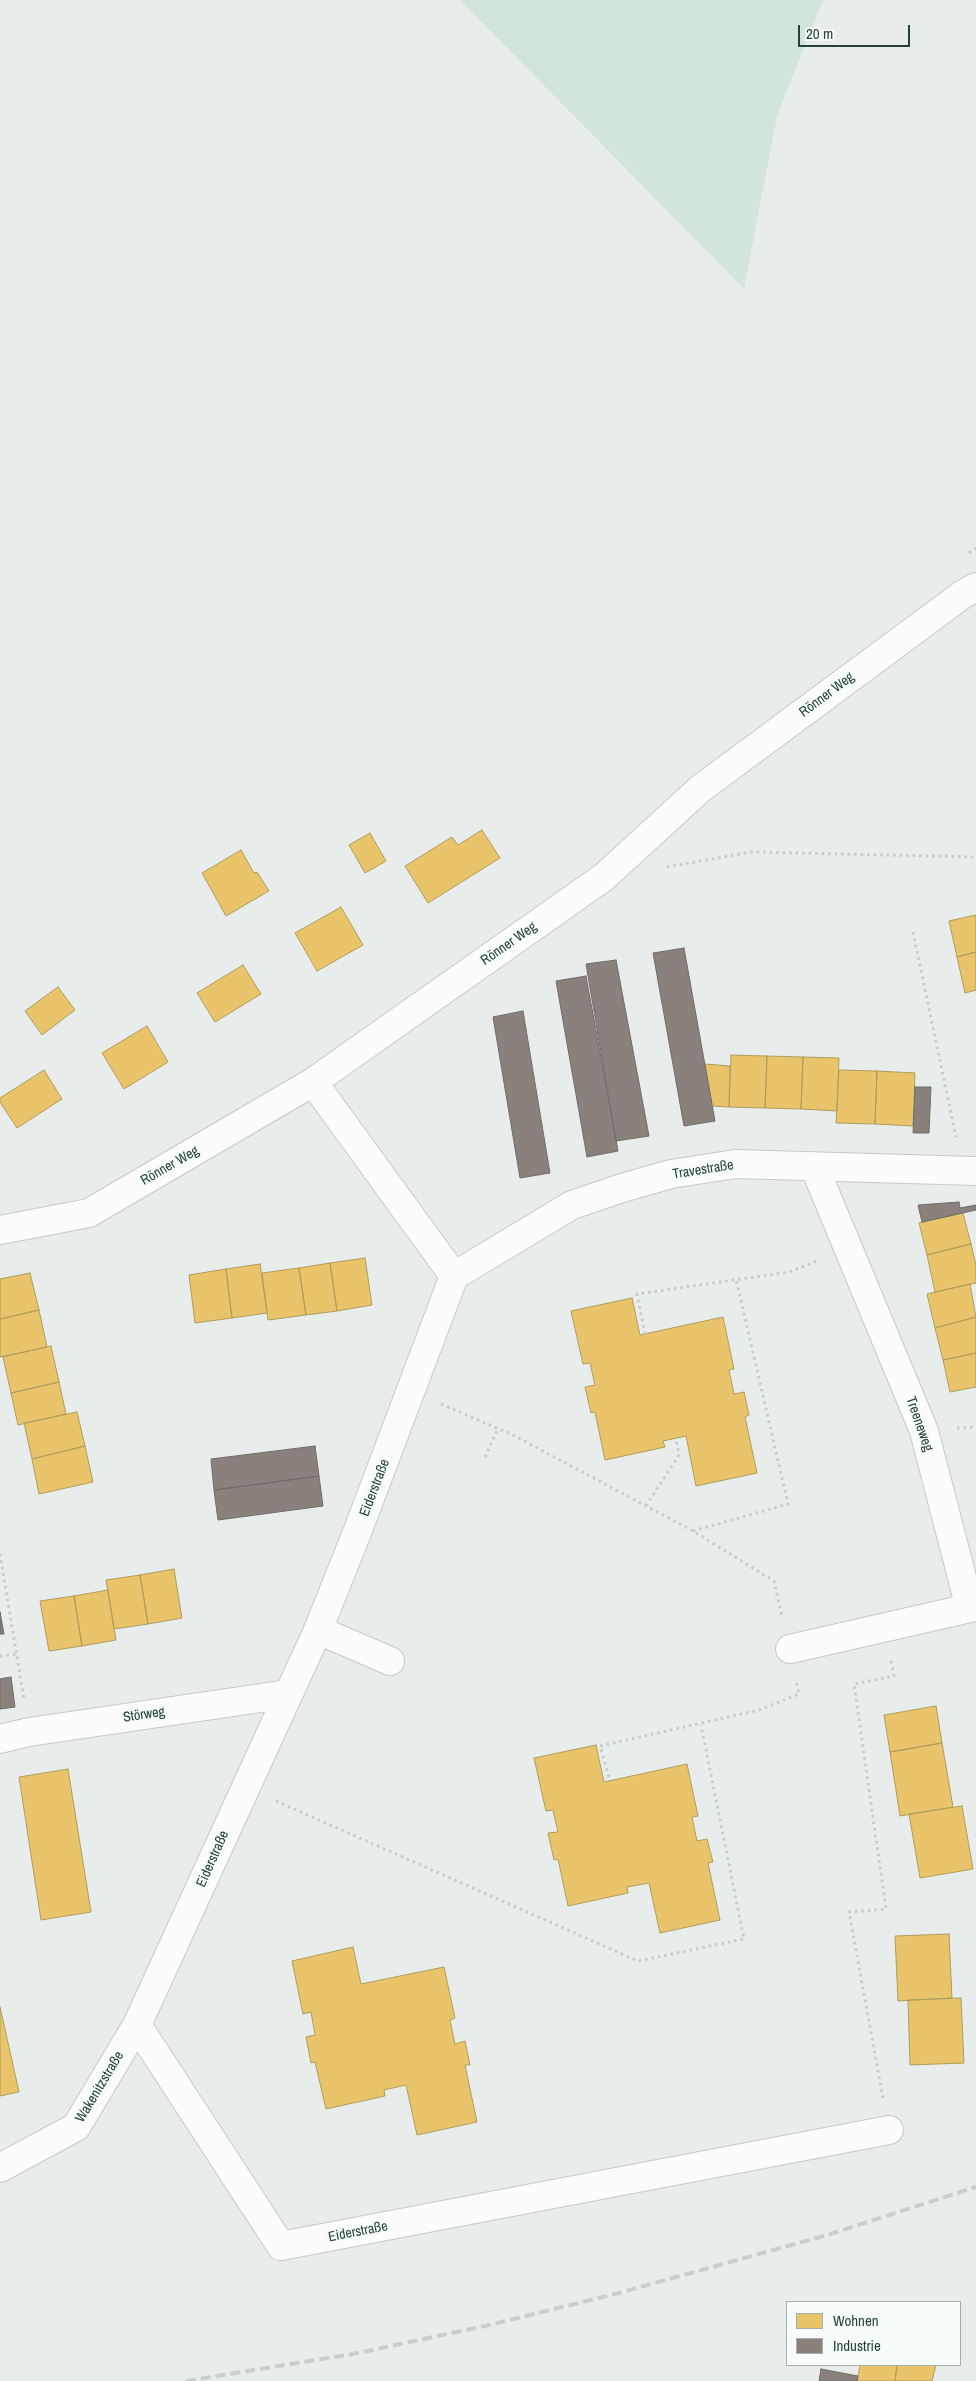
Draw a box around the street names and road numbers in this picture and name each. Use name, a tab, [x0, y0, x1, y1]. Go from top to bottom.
street label: Rönner Weg	[796, 669, 858, 721]
street label: Rönner Weg	[478, 919, 540, 969]
street label: Rönner Weg	[138, 1143, 202, 1189]
street label: Travestraße	[671, 1157, 735, 1183]
street label: Treeneweg	[902, 1394, 936, 1454]
street label: Eiderstraße	[356, 1457, 394, 1519]
street label: Störweg	[122, 1704, 166, 1726]
street label: Eiderstraße	[193, 1828, 233, 1890]
street label: Wakenitzstraße	[72, 2048, 128, 2126]
street label: Eiderstraße	[327, 2218, 389, 2246]

